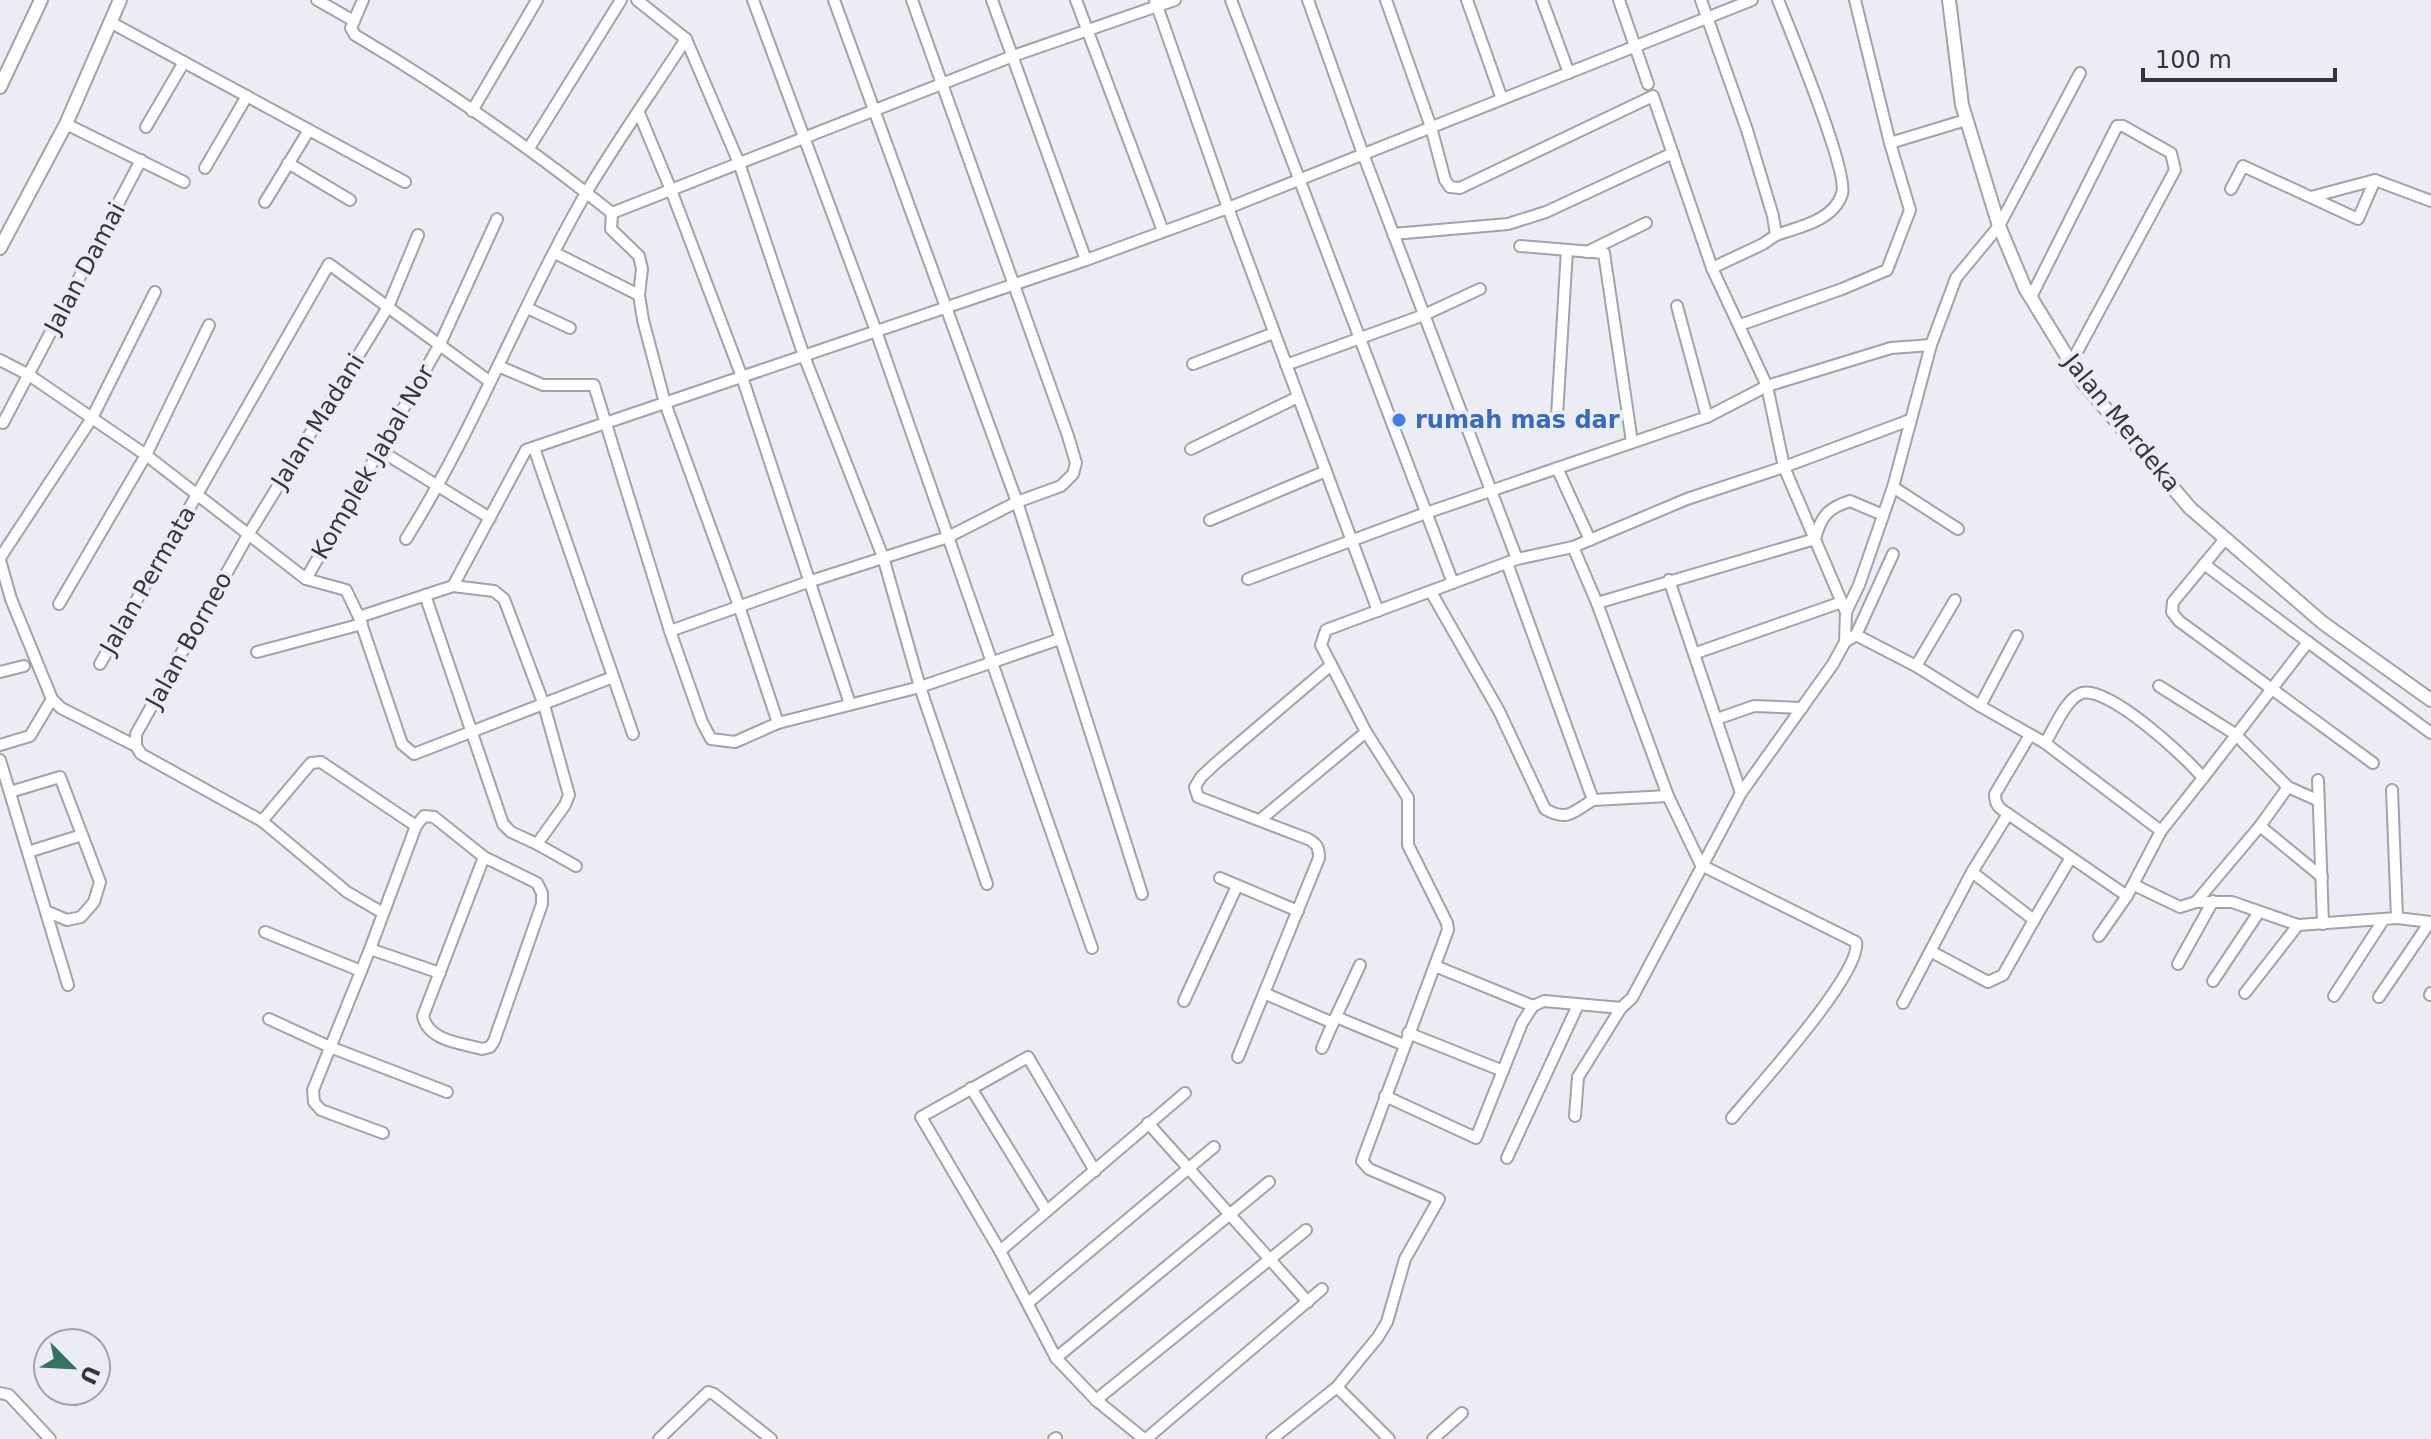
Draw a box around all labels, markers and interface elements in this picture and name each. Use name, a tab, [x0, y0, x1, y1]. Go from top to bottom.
scale bar	[2143, 32, 2335, 82]
text: 100 m	[2155, 46, 2232, 74]
street label: Jalan Damai	[38, 198, 131, 340]
street label: Jalan Merdeka	[2057, 347, 2186, 498]
street label: Jalan Madani	[264, 349, 370, 495]
street label: Komplek Jabal Nor	[306, 360, 440, 564]
place label: rumah mas dar	[1415, 406, 1620, 434]
marker: rumah mas dar	[1390, 411, 1408, 429]
street label: Jalan Permata	[93, 501, 202, 661]
street label: Jalan Borneo	[139, 567, 238, 715]
north arrow	[32, 1327, 112, 1407]
text: U	[75, 1362, 105, 1388]

